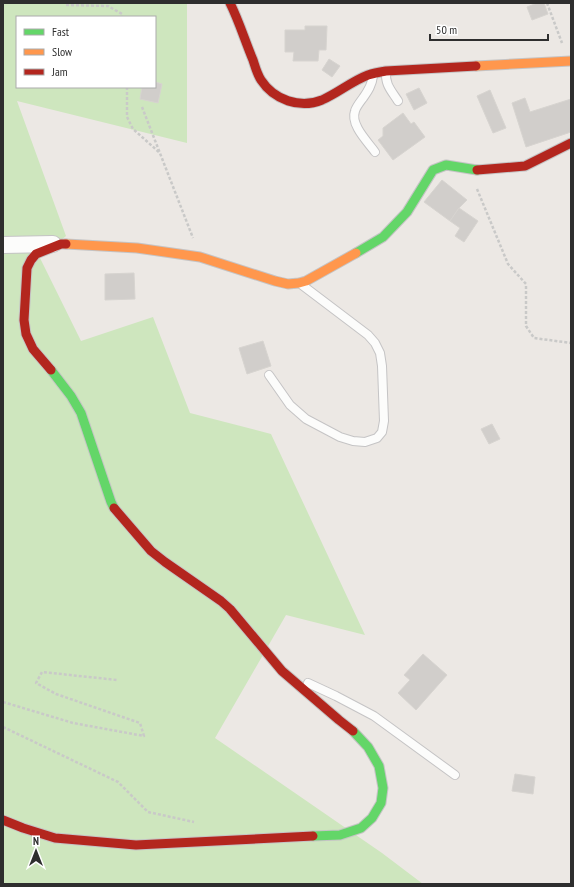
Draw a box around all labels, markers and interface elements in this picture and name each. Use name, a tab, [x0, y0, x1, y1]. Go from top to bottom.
legend	[16, 16, 156, 88]
scale bar	[430, 16, 548, 42]
text: 50 m	[436, 22, 457, 37]
text: Fast	[52, 24, 70, 39]
text: Slow	[52, 44, 73, 59]
text: Jam	[51, 64, 68, 79]
north arrow	[16, 831, 56, 871]
text: N	[33, 834, 39, 848]

